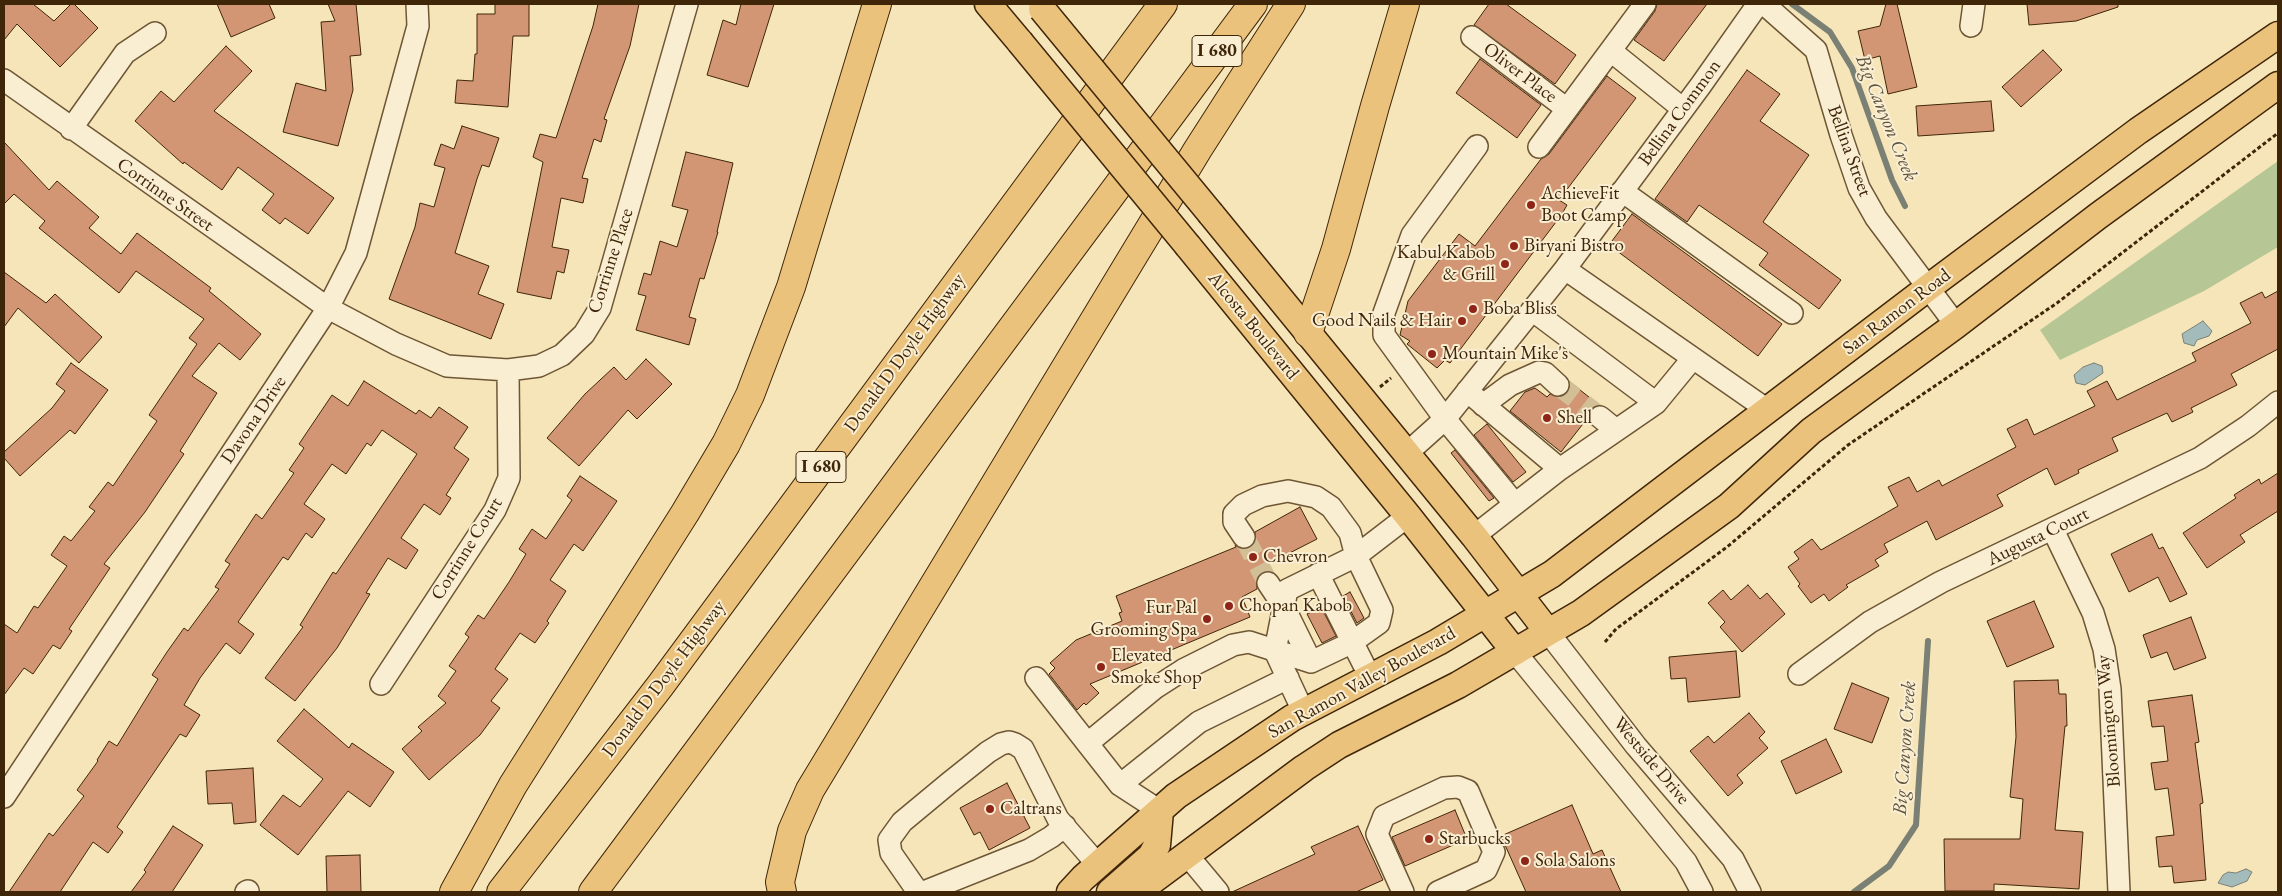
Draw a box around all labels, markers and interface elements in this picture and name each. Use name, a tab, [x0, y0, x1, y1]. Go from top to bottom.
road number: I 680	[1192, 36, 1242, 66]
street label: Oliver Place	[1479, 38, 1561, 108]
water label: Big Canyon Creek	[1850, 51, 1922, 185]
street label: Bellina Common	[1634, 55, 1726, 171]
street label: Bellina Street	[1822, 102, 1876, 200]
street label: Corrinne Street	[112, 153, 218, 237]
place label: AchieveFit Boot Camp	[1541, 183, 1626, 227]
marker: AchieveFit Boot Camp	[1525, 199, 1537, 211]
street label: Corrinne Place	[583, 206, 639, 316]
place label: Biryani Bistro	[1524, 235, 1624, 257]
marker: Biryani Bistro	[1508, 240, 1520, 252]
place label: Kabul Kabob & Grill	[1397, 242, 1495, 286]
marker: Kabul Kabob & Grill	[1499, 258, 1511, 270]
street label: San Ramon Road	[1839, 264, 1955, 360]
street label: Alcosta Boulevard	[1203, 268, 1303, 384]
street label: Donald D Doyle Highway	[840, 269, 970, 437]
place label: Boba Bliss	[1483, 298, 1557, 320]
marker: Boba Bliss	[1467, 303, 1479, 315]
place label: Good Nails & Hair	[1312, 310, 1452, 332]
marker: Good Nails & Hair	[1456, 315, 1468, 327]
place label: Mountain Mike's	[1442, 343, 1568, 365]
marker: Mountain Mike's	[1426, 348, 1438, 360]
street label: Davona Drive	[216, 372, 292, 468]
place label: Shell	[1557, 407, 1592, 429]
marker: Shell	[1541, 412, 1553, 424]
road number: I 680	[796, 452, 846, 482]
street label: Corrinne Court	[426, 493, 508, 605]
street label: Augusta Court	[1984, 503, 2092, 571]
place label: Chevron	[1263, 546, 1328, 568]
marker: Chevron	[1247, 551, 1259, 563]
place label: Chopan Kabob	[1239, 595, 1352, 617]
street label: Donald D Doyle Highway	[597, 596, 731, 762]
place label: Fur Pal Grooming Spa	[1091, 597, 1197, 641]
marker: Chopan Kabob	[1223, 600, 1235, 612]
marker: Fur Pal Grooming Spa	[1201, 613, 1213, 625]
street label: San Ramon Valley Boulevard	[1264, 622, 1460, 744]
place label: Elevated Smoke Shop	[1111, 645, 1202, 689]
street label: Bloomington Way	[2092, 654, 2126, 788]
marker: Elevated Smoke Shop	[1095, 661, 1107, 673]
water label: Big Canyon Creek	[1888, 680, 1922, 816]
street label: Westside Drive	[1608, 713, 1694, 809]
place label: Caltrans	[1000, 798, 1062, 820]
marker: Caltrans	[984, 803, 996, 815]
place label: Starbucks	[1439, 828, 1510, 850]
marker: Starbucks	[1423, 833, 1435, 845]
place label: Sola Salons	[1535, 850, 1615, 872]
marker: Sola Salons	[1519, 855, 1531, 867]

